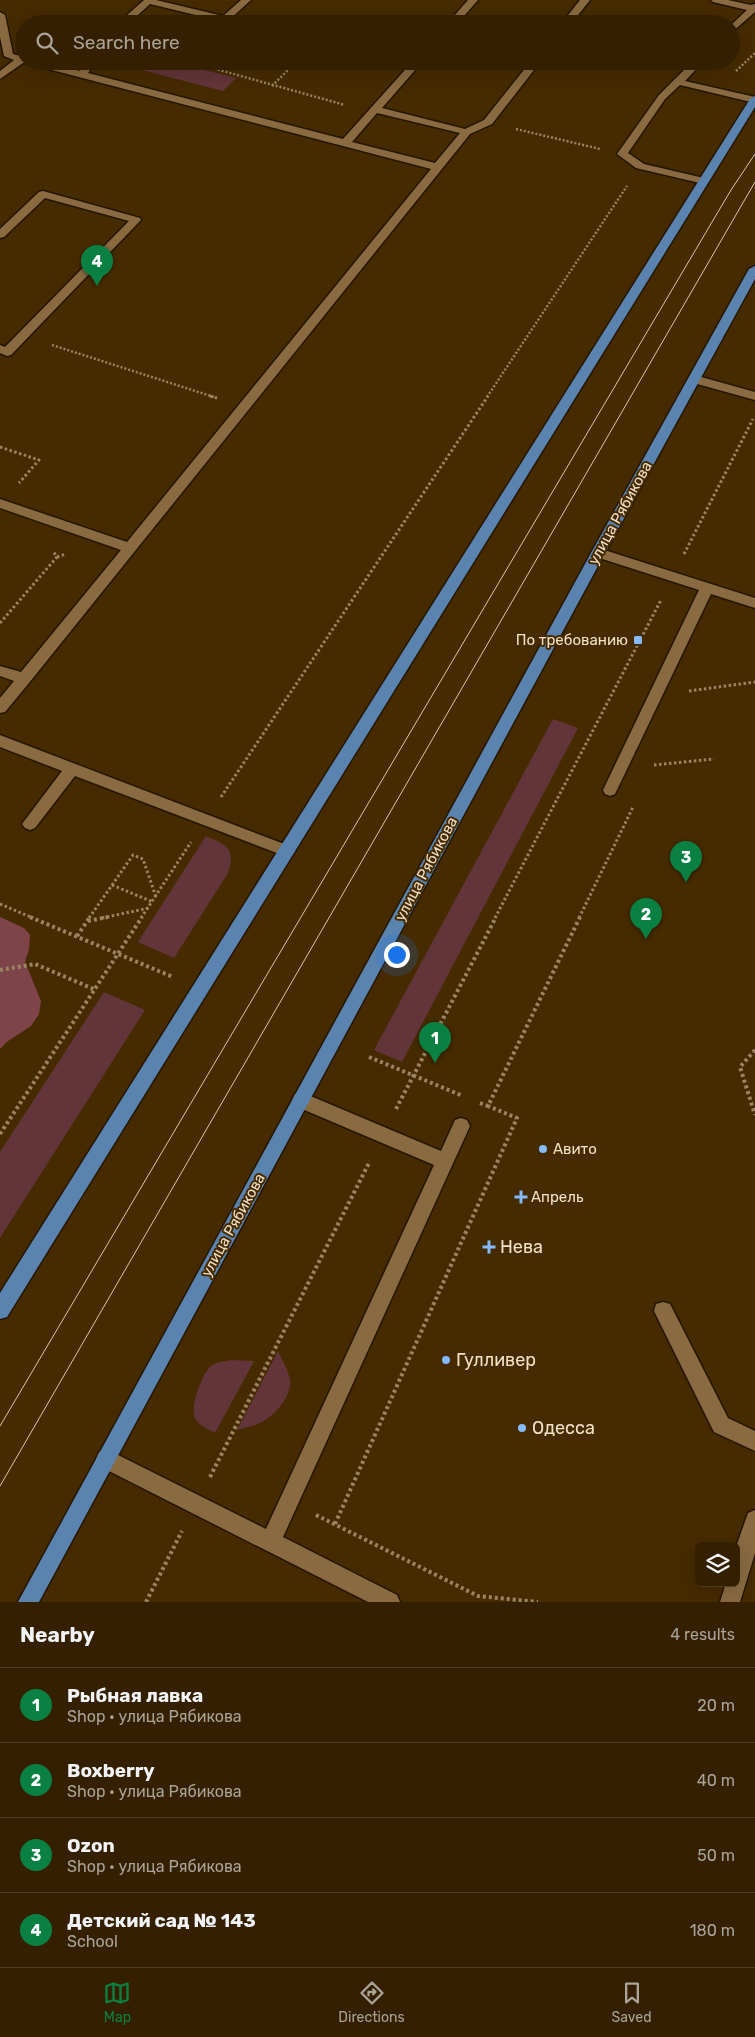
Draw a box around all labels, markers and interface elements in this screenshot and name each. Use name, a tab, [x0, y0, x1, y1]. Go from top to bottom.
search box	[15, 15, 740, 70]
icon: search	[33, 29, 61, 57]
text: Search here	[73, 31, 180, 54]
pin: 4	[81, 245, 113, 286]
street label: улица Рябикова	[584, 458, 656, 568]
place label: По требованию	[516, 631, 628, 649]
marker: По требованию	[632, 634, 644, 646]
street label: улица Рябикова	[391, 814, 461, 924]
pin: 3	[670, 841, 702, 882]
pin: 2	[630, 898, 662, 939]
your location	[384, 942, 410, 968]
pin: 1	[419, 1022, 451, 1063]
place label: Авито	[553, 1140, 597, 1158]
marker: Авито	[537, 1143, 549, 1155]
street label: улица Рябикова	[197, 1170, 269, 1280]
place label: Апрель	[531, 1188, 584, 1206]
marker: Апрель	[515, 1191, 527, 1203]
place label: Нева	[500, 1236, 543, 1258]
marker: Нева	[482, 1240, 496, 1254]
place label: Гулливер	[456, 1349, 536, 1371]
marker: Гулливер	[440, 1354, 452, 1366]
place label: Одесса	[532, 1417, 595, 1439]
marker: Одесса	[516, 1422, 528, 1434]
map controls	[695, 1542, 740, 1587]
button: layers	[695, 1542, 740, 1587]
text: Nearby	[20, 1622, 95, 1647]
text: 4 results	[670, 1625, 735, 1644]
text: Рыбная лавка	[67, 1684, 203, 1707]
text: 1	[32, 1696, 40, 1715]
text: 20 m	[697, 1696, 735, 1715]
text: Shop · улица Рябикова	[67, 1707, 242, 1726]
text: Boxberry	[67, 1759, 155, 1782]
text: 2	[31, 1771, 41, 1790]
text: 40 m	[697, 1771, 735, 1790]
text: Shop · улица Рябикова	[67, 1782, 242, 1801]
text: Ozon	[67, 1834, 115, 1857]
text: 3	[31, 1846, 41, 1865]
text: 50 m	[697, 1846, 735, 1865]
text: Shop · улица Рябикова	[67, 1857, 242, 1876]
text: Детский сад № 143	[67, 1909, 256, 1932]
text: 4	[31, 1921, 41, 1940]
text: 180 m	[690, 1921, 735, 1940]
text: School	[67, 1932, 118, 1951]
tab: Map	[103, 1979, 131, 2026]
tab: Directions	[338, 1979, 405, 2026]
tab: Saved	[612, 1979, 652, 2026]

